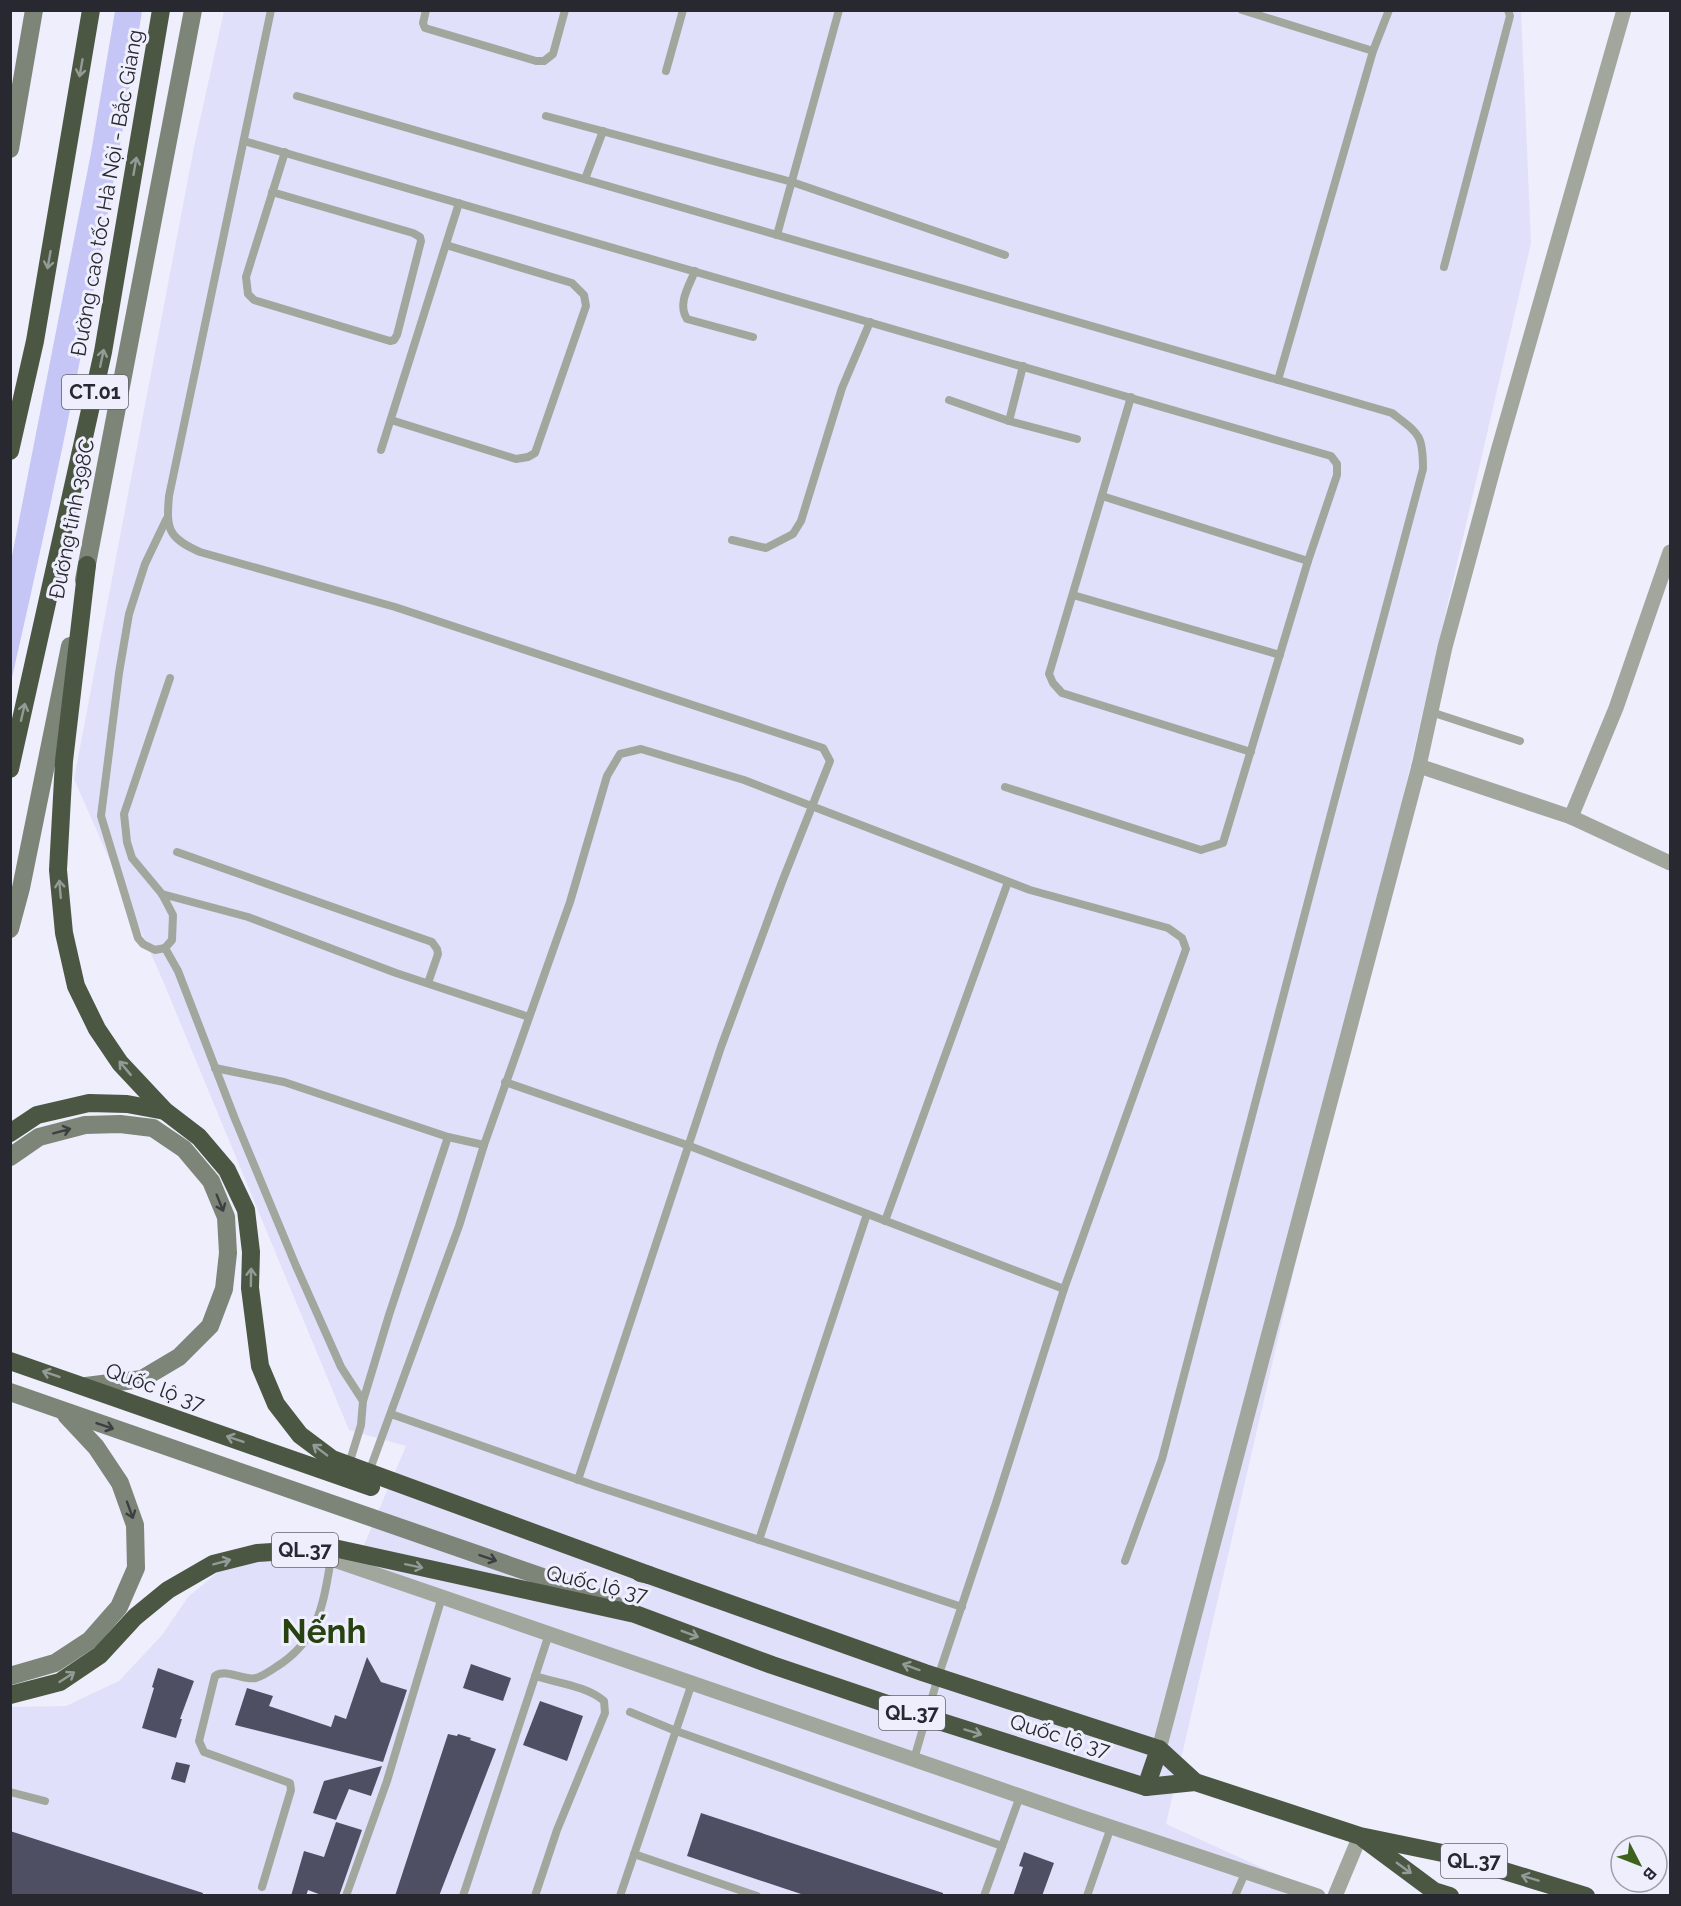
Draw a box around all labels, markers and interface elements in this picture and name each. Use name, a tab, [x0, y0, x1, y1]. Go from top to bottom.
street label: Đường cao tốc Hà Nội - Bắc Giang	[65, 27, 148, 358]
one-way arrow	[75, 58, 86, 78]
one-way arrow	[130, 156, 141, 176]
one-way arrow	[43, 250, 54, 270]
one-way arrow	[97, 348, 108, 368]
road number: CT.01	[62, 375, 128, 409]
street label: Đường tỉnh 398C	[44, 437, 99, 601]
one-way arrow	[18, 703, 30, 722]
one-way arrow	[54, 879, 65, 899]
one-way arrow	[118, 1060, 131, 1076]
one-way arrow	[52, 1125, 71, 1136]
one-way arrow	[215, 1193, 226, 1212]
one-way arrow	[245, 1268, 256, 1288]
street label: Quốc lộ 37	[102, 1357, 209, 1416]
one-way arrow	[42, 1368, 61, 1379]
one-way arrow	[95, 1422, 114, 1433]
one-way arrow	[226, 1433, 245, 1444]
one-way arrow	[313, 1444, 329, 1457]
one-way arrow	[125, 1501, 136, 1519]
road number: QL.37	[272, 1533, 338, 1567]
one-way arrow	[478, 1553, 497, 1564]
one-way arrow	[212, 1556, 231, 1567]
one-way arrow	[404, 1560, 423, 1572]
street label: Quốc lộ 37	[544, 1560, 651, 1608]
district label: Nếnh	[282, 1612, 366, 1651]
one-way arrow	[680, 1629, 699, 1640]
one-way arrow	[902, 1661, 920, 1672]
one-way arrow	[58, 1671, 75, 1683]
road number: QL.37	[879, 1696, 945, 1730]
street label: Quốc lộ 37	[1007, 1708, 1114, 1763]
one-way arrow	[963, 1727, 982, 1738]
north arrow	[1609, 1834, 1669, 1894]
road number: QL.37	[1441, 1844, 1507, 1878]
one-way arrow	[1395, 1862, 1411, 1875]
text: B	[1639, 1863, 1660, 1884]
one-way arrow	[1521, 1872, 1540, 1883]

